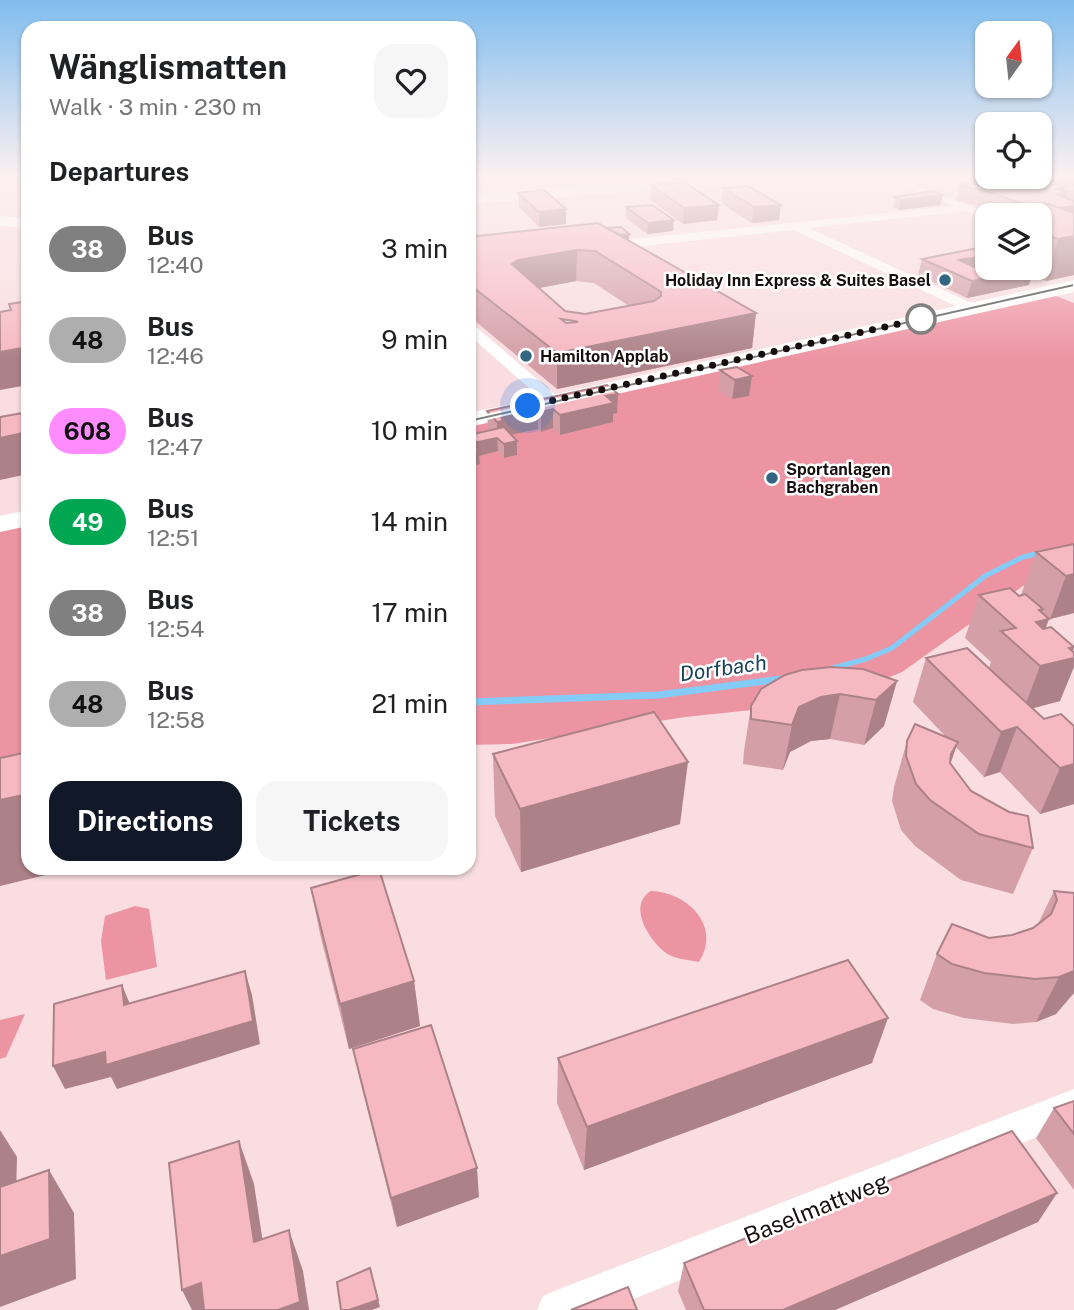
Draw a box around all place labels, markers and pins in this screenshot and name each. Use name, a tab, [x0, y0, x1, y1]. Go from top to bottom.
place label: Holiday Inn Express & Suites Basel	[665, 271, 931, 290]
marker: Holiday Inn Express & Suites Basel	[937, 272, 953, 288]
unlabelled marker	[906, 304, 936, 334]
place label: Hamilton Applab	[540, 347, 669, 366]
marker: Hamilton Applab	[518, 348, 534, 364]
place label: Sportanlagen Bachgraben	[786, 460, 891, 497]
marker: Sportanlagen Bachgraben	[764, 470, 780, 486]

